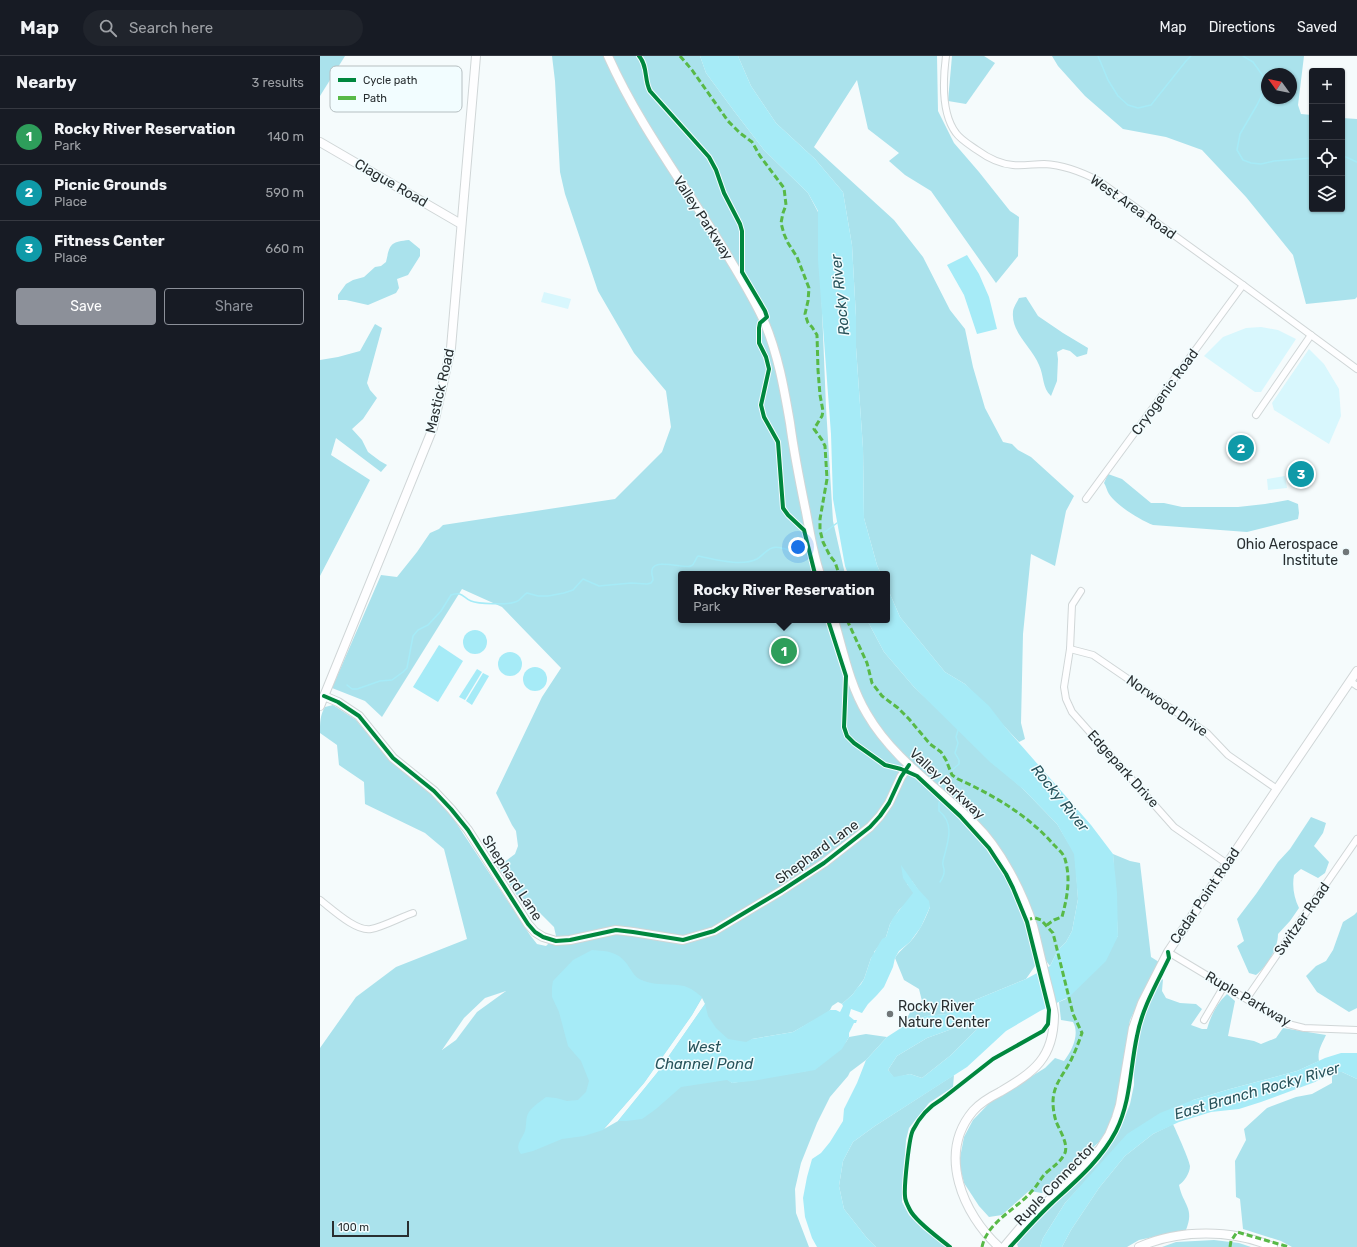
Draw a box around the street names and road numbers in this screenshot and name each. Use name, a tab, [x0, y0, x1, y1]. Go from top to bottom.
street label: Clague Road	[351, 155, 431, 211]
street label: West Area Road	[1087, 171, 1179, 243]
street label: Valley Parkway	[670, 173, 737, 263]
street label: Cryogenic Road	[1128, 346, 1202, 438]
street label: Mastick Road	[422, 347, 458, 435]
street label: Norwood Drive	[1123, 672, 1211, 740]
street label: Edgepark Drive	[1084, 727, 1162, 811]
street label: Valley Parkway	[906, 745, 988, 823]
street label: Shephard Lane	[772, 816, 862, 888]
street label: Shephard Lane	[478, 832, 546, 924]
street label: Cedar Point Road	[1167, 845, 1243, 947]
street label: Switzer Road	[1271, 879, 1333, 959]
street label: Ruple Parkway	[1202, 968, 1294, 1031]
street label: Ruple Connector	[1011, 1138, 1100, 1229]

